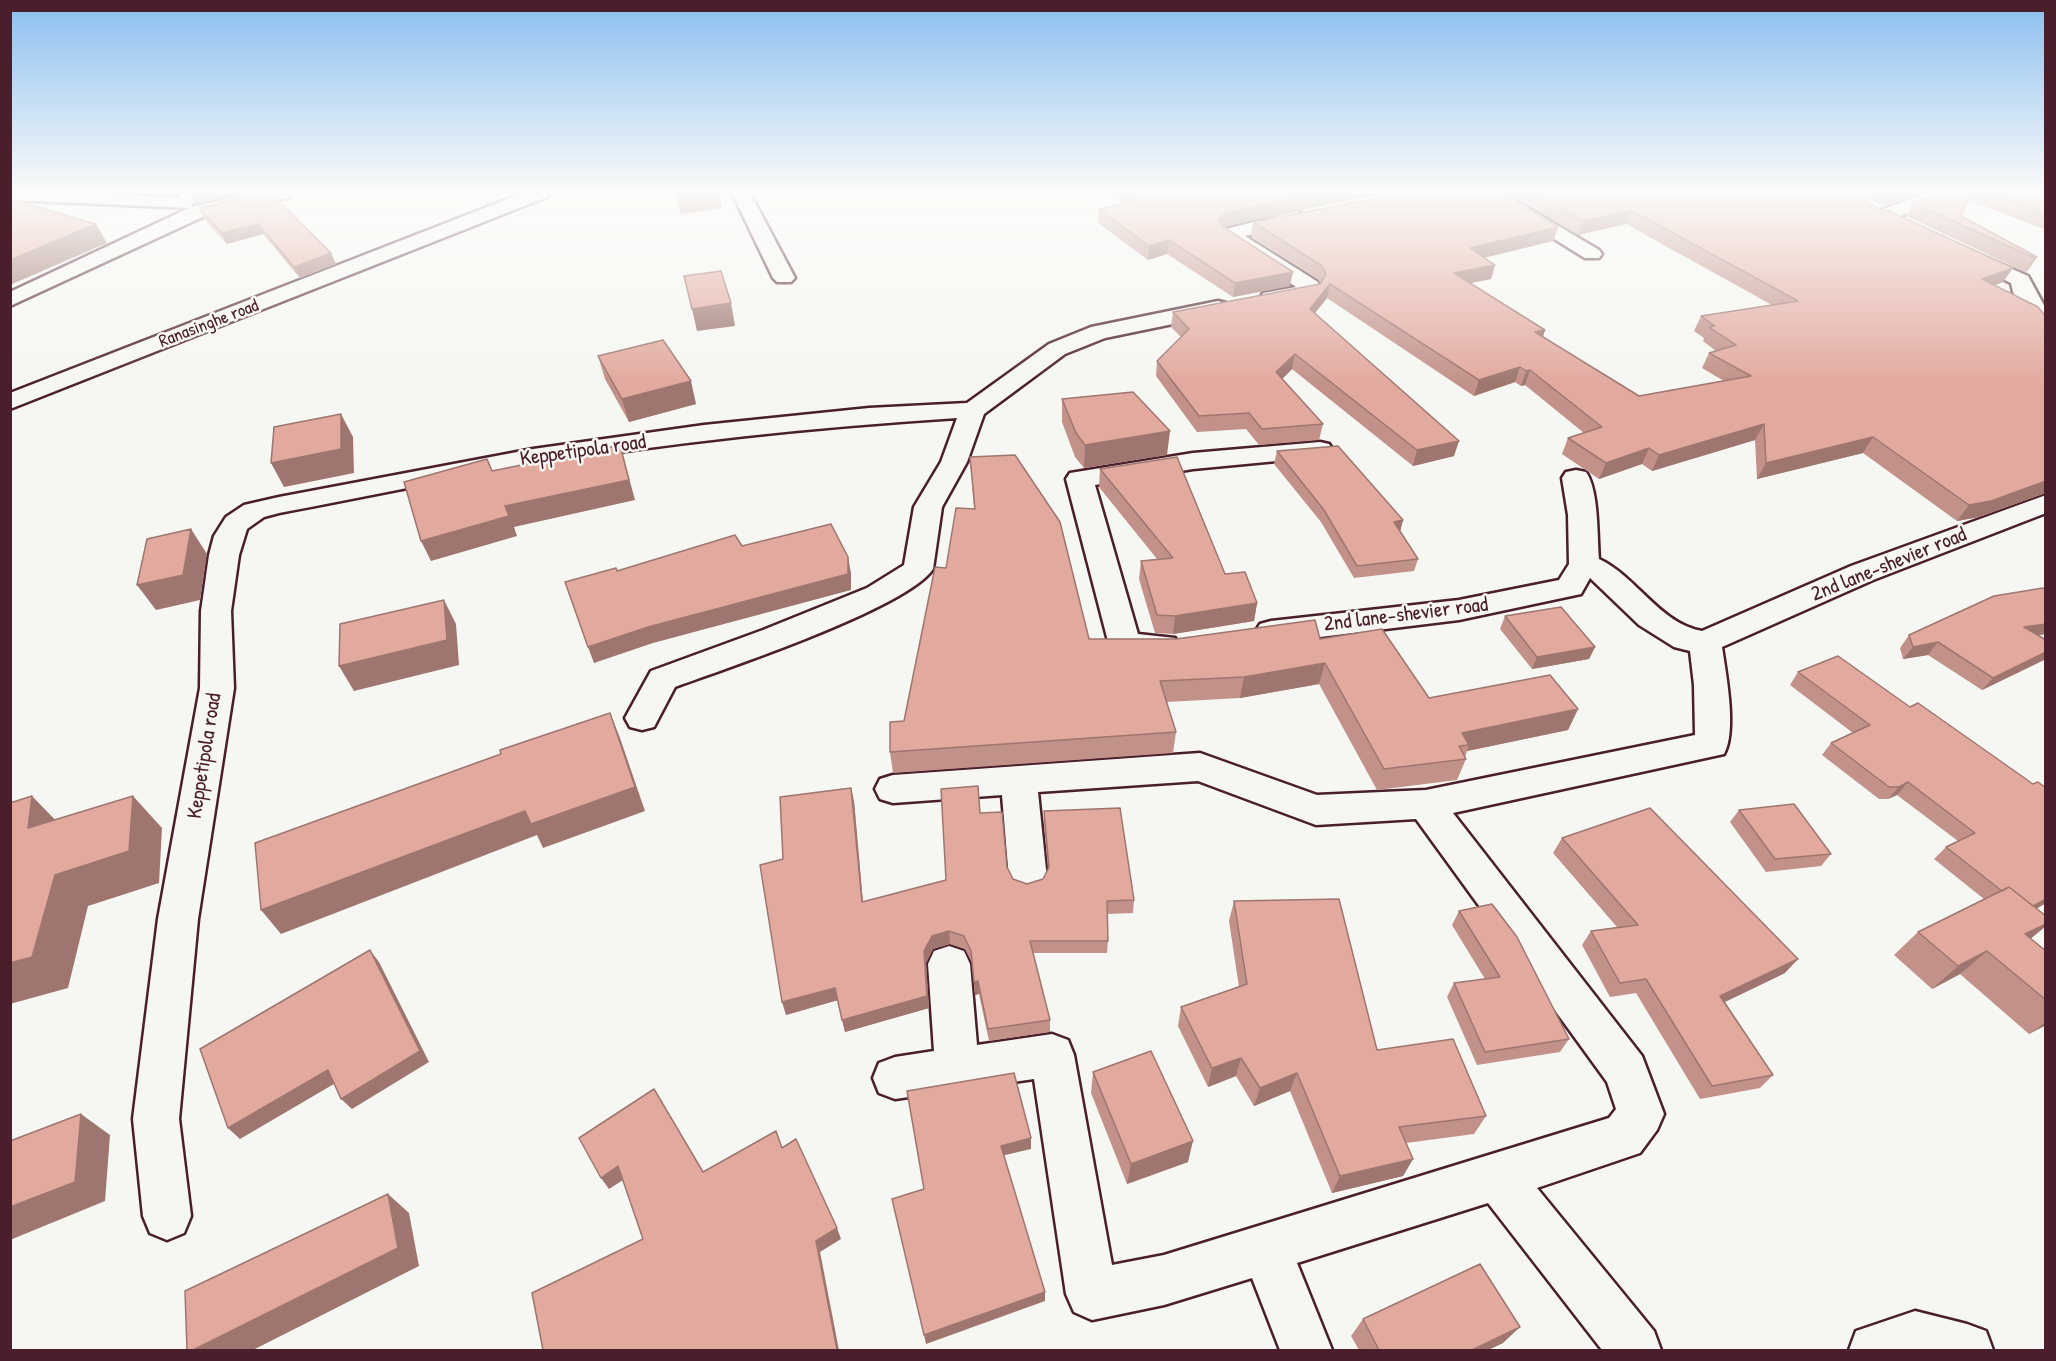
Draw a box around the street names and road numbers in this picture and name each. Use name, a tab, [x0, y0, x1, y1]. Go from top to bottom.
street label: Ranasinghe road	[156, 295, 262, 353]
street label: Keppetipola road	[519, 430, 647, 472]
street label: 2nd lane-shevier road	[1808, 522, 1970, 608]
street label: 2nd lane-shevier road	[1323, 592, 1489, 638]
street label: Keppetipola road	[183, 691, 227, 821]

